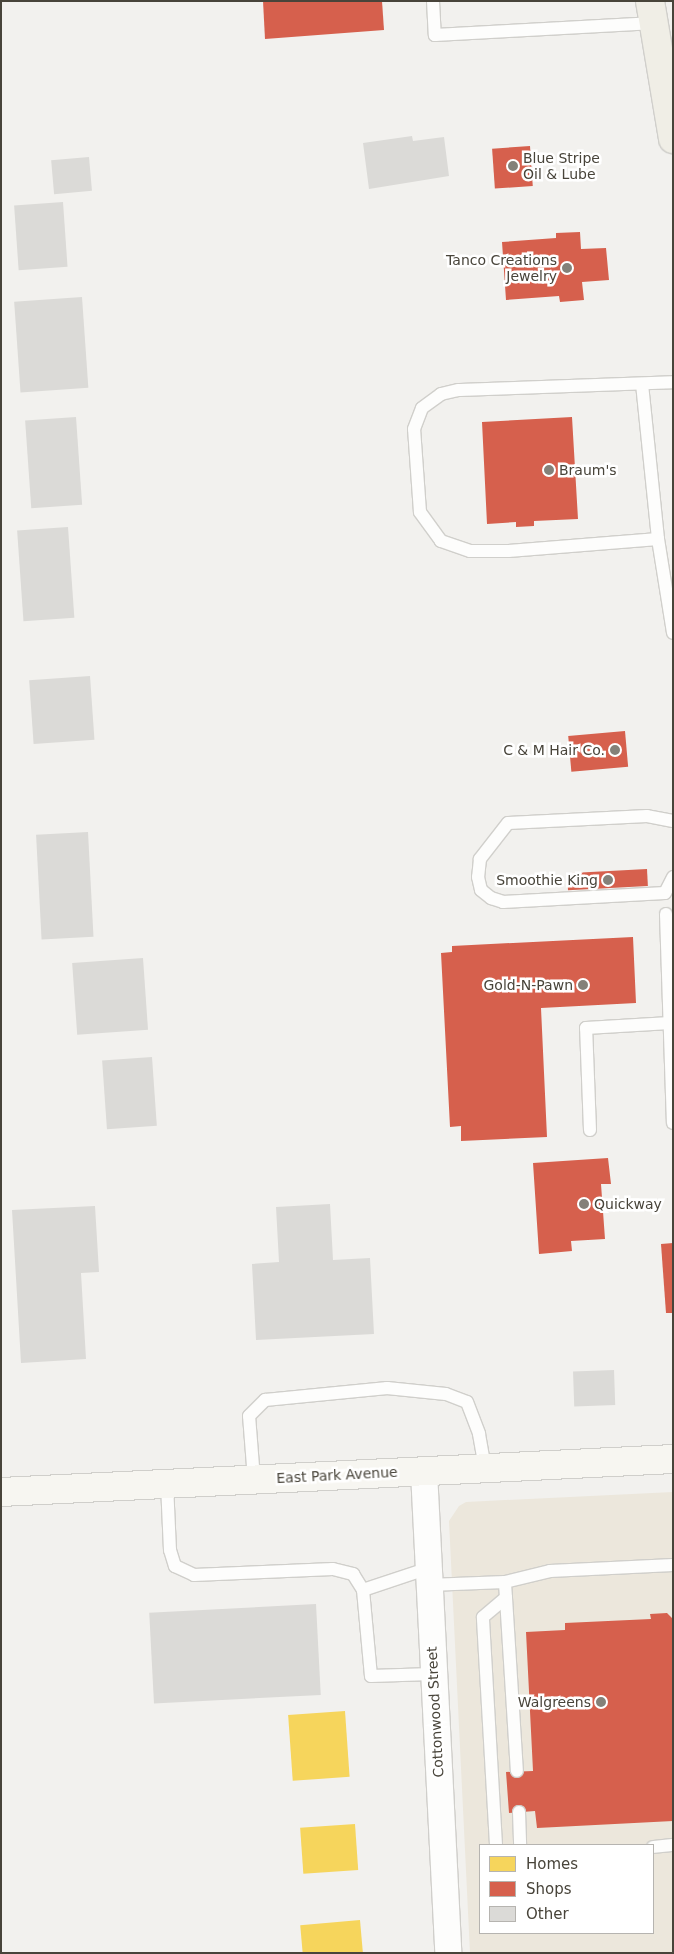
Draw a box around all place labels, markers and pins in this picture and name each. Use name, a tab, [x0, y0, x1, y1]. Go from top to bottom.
place label: Blue Stripe Oil & Lube	[523, 150, 600, 182]
marker: Blue Stripe Oil & Lube	[507, 160, 519, 172]
place label: Tanco Creations Jewelry	[446, 252, 557, 284]
marker: Tanco Creations Jewelry	[561, 262, 573, 274]
place label: Braum's	[559, 462, 617, 478]
marker: Braum's	[543, 464, 555, 476]
place label: C & M Hair Co.	[503, 742, 605, 758]
marker: C & M Hair Co.	[609, 744, 621, 756]
place label: Smoothie King	[496, 872, 598, 888]
marker: Smoothie King	[602, 874, 614, 886]
place label: Gold-N-Pawn	[484, 977, 573, 993]
marker: Gold-N-Pawn	[577, 979, 589, 991]
place label: Quickway	[594, 1196, 662, 1212]
marker: Quickway	[578, 1198, 590, 1210]
place label: Walgreens	[518, 1694, 591, 1710]
marker: Walgreens	[595, 1696, 607, 1708]

